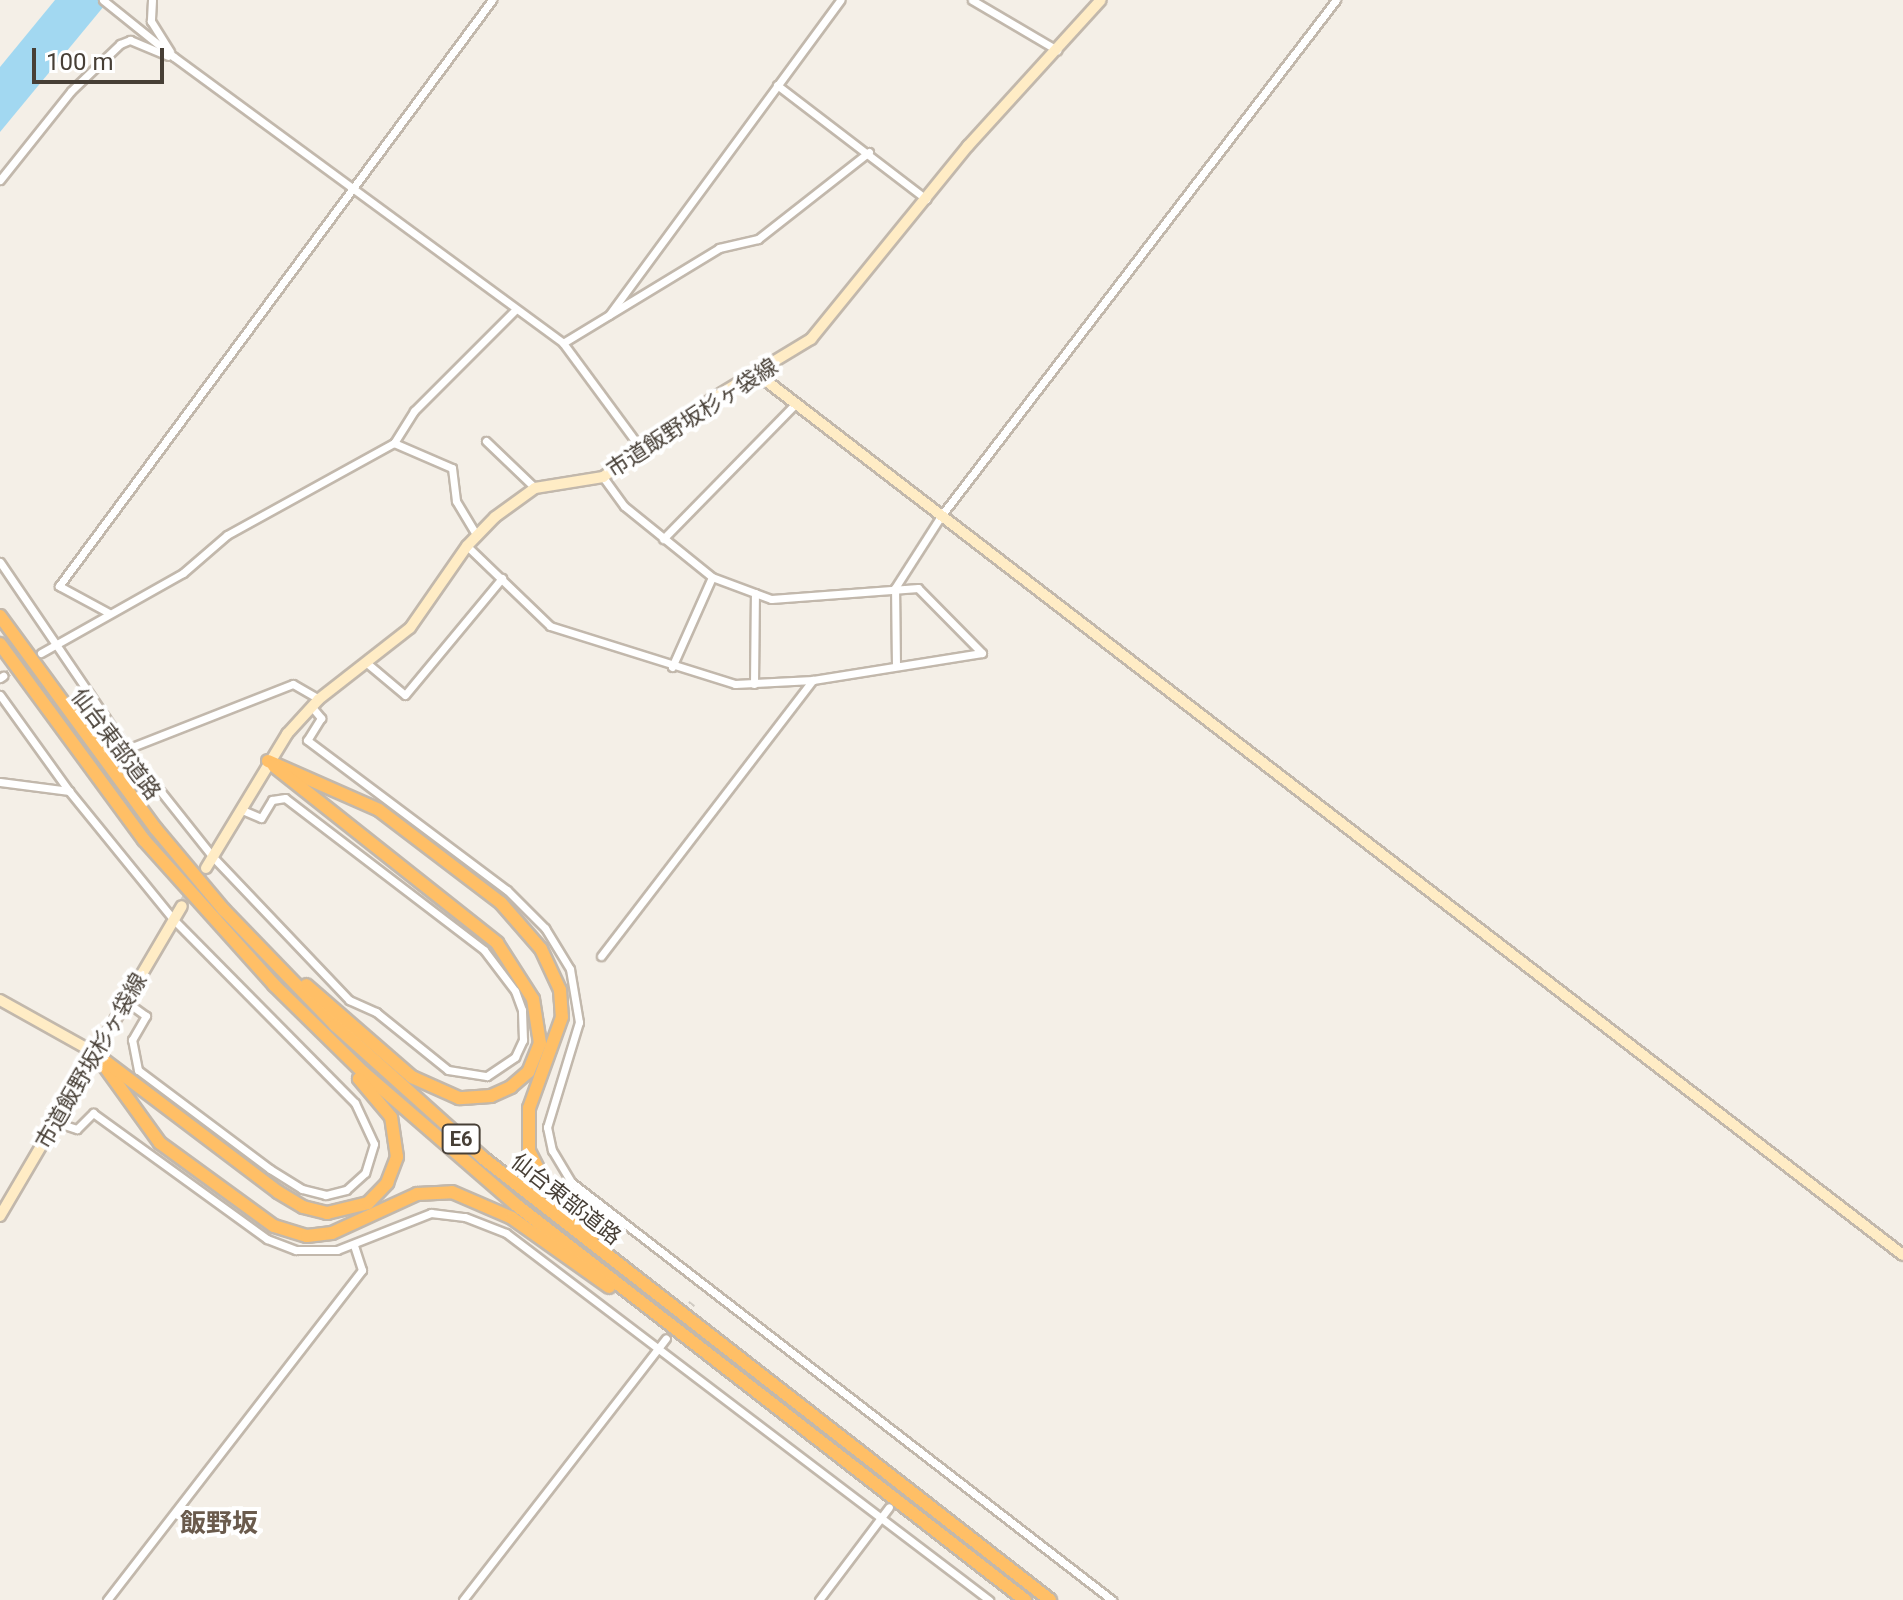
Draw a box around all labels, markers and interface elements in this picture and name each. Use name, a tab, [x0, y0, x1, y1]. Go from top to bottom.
scale bar	[36, 32, 168, 82]
text: 100 m	[46, 48, 113, 76]
street label: 市道飯野坂杉ヶ袋線	[602, 353, 782, 483]
street label: 仙台東部道路	[66, 683, 166, 805]
street label: 市道飯野坂杉ヶ袋線	[30, 969, 152, 1153]
road number: E6	[441, 1123, 481, 1155]
street label: 仙台東部道路	[506, 1148, 626, 1250]
district label: 飯野坂	[180, 1508, 258, 1540]

